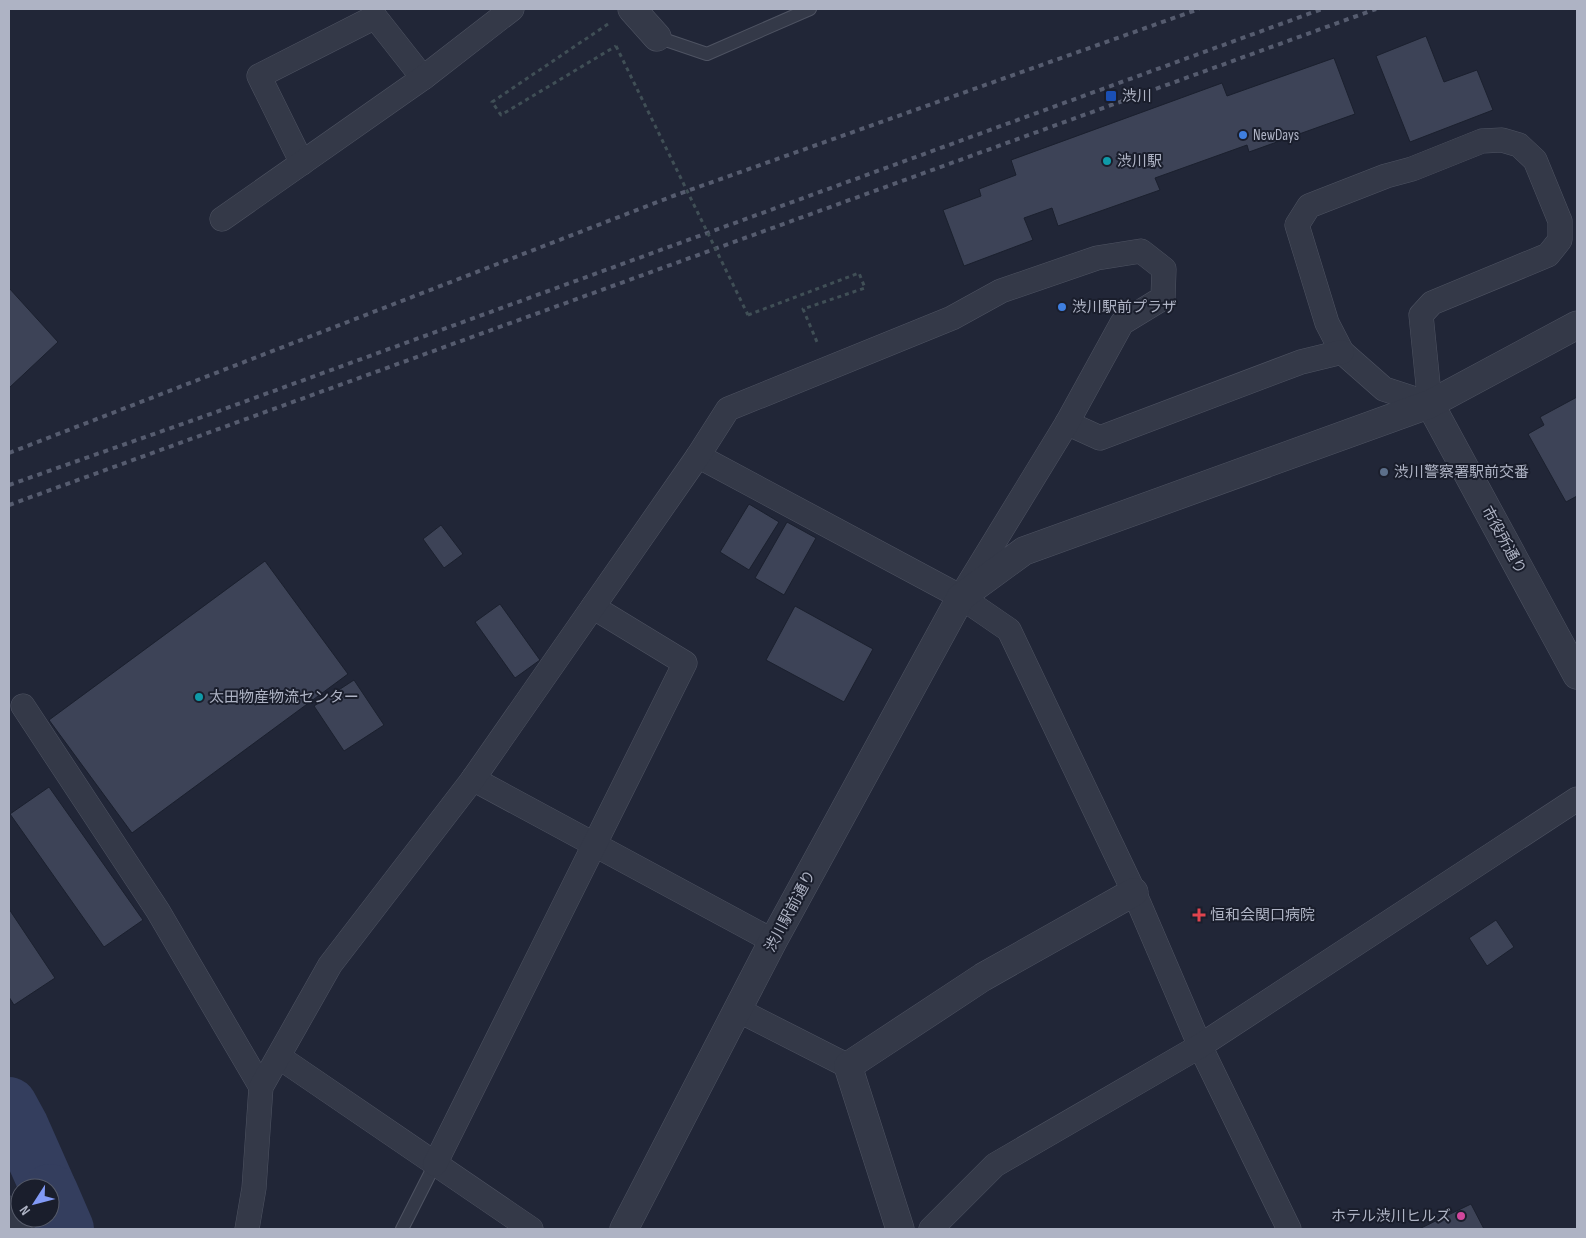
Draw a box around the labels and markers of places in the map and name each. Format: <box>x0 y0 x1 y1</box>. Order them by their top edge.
place label: 渋川 <box>1122 87 1152 106</box>
marker: 渋川 <box>1104 89 1118 103</box>
place label: NewDays <box>1253 126 1299 145</box>
marker: NewDays <box>1237 129 1249 141</box>
place label: 渋川駅 <box>1117 152 1162 171</box>
marker: 渋川駅 <box>1101 155 1113 167</box>
place label: 渋川駅前プラザ <box>1072 298 1177 317</box>
marker: 渋川駅前プラザ <box>1056 301 1068 313</box>
place label: 渋川警察署駅前交番 <box>1394 463 1529 482</box>
marker: 渋川警察署駅前交番 <box>1378 466 1390 478</box>
place label: 太田物産物流センター <box>209 688 359 707</box>
marker: 太田物産物流センター <box>193 691 205 703</box>
place label: 恒和会関口病院 <box>1210 906 1315 925</box>
marker: 恒和会関口病院 <box>1192 908 1206 922</box>
place label: ホテル渋川ヒルズ <box>1331 1207 1451 1226</box>
marker: ホテル渋川ヒルズ <box>1455 1210 1467 1222</box>

